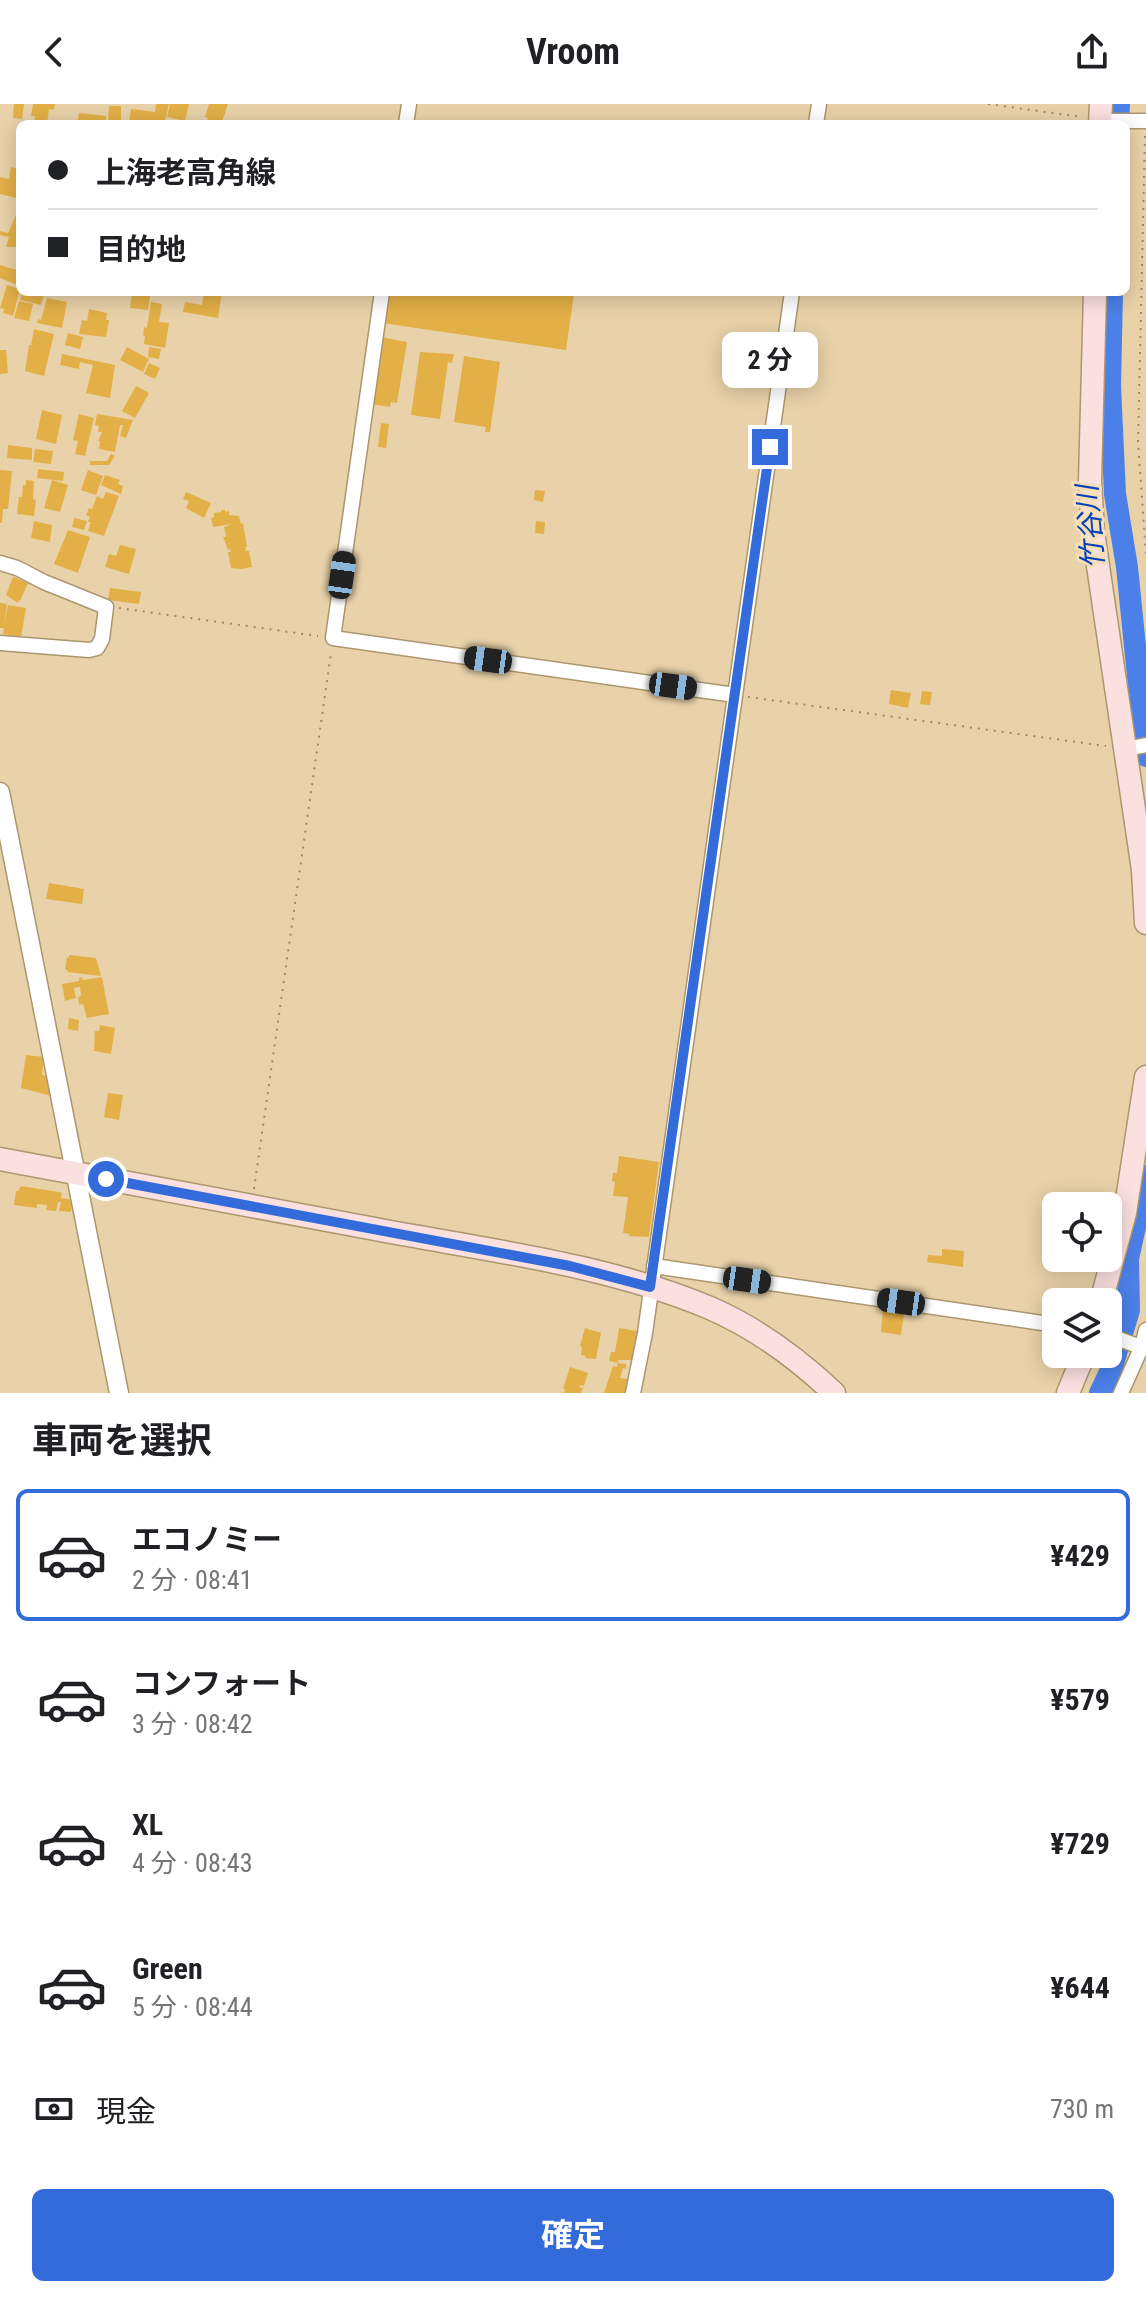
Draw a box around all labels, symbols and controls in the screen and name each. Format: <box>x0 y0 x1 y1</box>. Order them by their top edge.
icon: back <box>32 30 76 74</box>
icon: share <box>1070 30 1114 74</box>
text: Vroom <box>526 31 620 73</box>
text: 上海老高角線 <box>96 155 276 190</box>
text: 目的地 <box>96 232 186 267</box>
callout: 2 分 <box>722 331 818 387</box>
text: 2 分 <box>747 345 793 375</box>
route end <box>752 429 788 465</box>
water label: 竹谷川 <box>1070 481 1111 570</box>
car <box>327 550 357 600</box>
car <box>463 645 513 675</box>
car <box>648 671 698 701</box>
route start <box>88 1161 124 1197</box>
map controls <box>1042 1192 1122 1368</box>
button: locate <box>1042 1192 1122 1272</box>
car <box>722 1265 772 1295</box>
car <box>876 1287 926 1317</box>
button: layers <box>1042 1288 1122 1368</box>
text: 車両を選択 <box>32 1420 212 1462</box>
icon: car <box>36 1519 108 1591</box>
text: エコノミー <box>132 1522 282 1557</box>
text: ¥429 <box>1050 1538 1110 1573</box>
text: 2 分 · 08:41 <box>132 1565 252 1595</box>
icon: car <box>36 1663 108 1735</box>
text: コンフォート <box>132 1666 311 1701</box>
text: ¥579 <box>1050 1682 1110 1717</box>
text: 3 分 · 08:42 <box>132 1709 252 1739</box>
icon: car <box>36 1807 108 1879</box>
text: XL <box>132 1807 163 1842</box>
text: ¥729 <box>1050 1826 1110 1861</box>
text: 4 分 · 08:43 <box>132 1848 252 1878</box>
icon: car <box>36 1951 108 2023</box>
text: Green <box>132 1951 203 1986</box>
text: ¥644 <box>1050 1970 1110 2005</box>
text: 5 分 · 08:44 <box>132 1992 252 2022</box>
icon: cash <box>32 2087 76 2131</box>
text: 現金 <box>96 2094 156 2129</box>
text: 730 m <box>1050 2094 1114 2124</box>
button: 確定 <box>32 2189 1114 2281</box>

